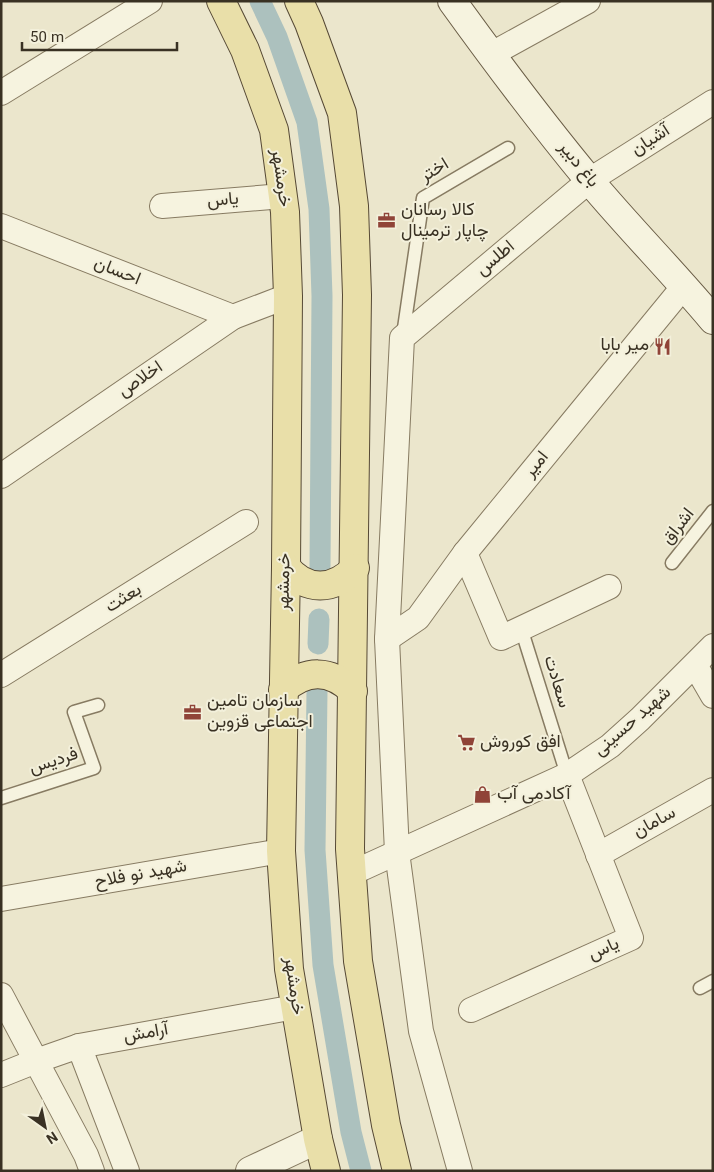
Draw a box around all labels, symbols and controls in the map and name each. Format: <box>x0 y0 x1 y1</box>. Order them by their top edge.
scale bar <box>22 20 178 52</box>
text: 50 m <box>30 27 64 50</box>
street label: آشیان <box>626 117 678 164</box>
street label: باغ دبیر <box>550 135 606 194</box>
street label: خرمشهر <box>262 146 298 209</box>
street label: اختر <box>414 151 455 191</box>
street label: یاس <box>206 186 240 216</box>
place label: کالا رسانان چاپار ترمینال <box>401 197 489 246</box>
office icon: کالا رسانان چاپار ترمینال <box>377 211 397 231</box>
street label: اطلس <box>470 234 522 284</box>
street label: احسان <box>89 250 145 294</box>
place label: میر بابا <box>600 332 649 360</box>
restaurant icon: میر بابا <box>653 336 673 356</box>
street label: اخلاص <box>113 355 169 405</box>
street label: امیر <box>517 445 557 485</box>
street label: اشراق <box>655 502 703 552</box>
street label: خرمشهر <box>270 553 300 612</box>
street label: بعثت <box>100 577 148 621</box>
street label: سعادت <box>535 652 577 712</box>
street label: شهید حسینی <box>588 680 678 764</box>
place label: سازمان تامین اجتماعی قزوین <box>207 688 313 737</box>
office icon: سازمان تامین اجتماعی قزوین <box>183 702 203 722</box>
place label: افق کوروش <box>480 729 561 757</box>
supermarket icon: افق کوروش <box>456 733 476 753</box>
street label: فردیس <box>26 741 82 783</box>
place label: آکادمی آب <box>497 781 572 809</box>
shop icon: آکادمی آب <box>473 785 493 805</box>
street label: سامان <box>628 800 682 846</box>
street label: شهید نو فلاح <box>93 853 189 897</box>
street label: یاس <box>584 931 624 969</box>
street label: خرمشهر <box>275 954 311 1017</box>
street label: آرامش <box>121 1016 172 1052</box>
north arrow <box>20 1102 70 1152</box>
text: N <box>41 1124 61 1148</box>

